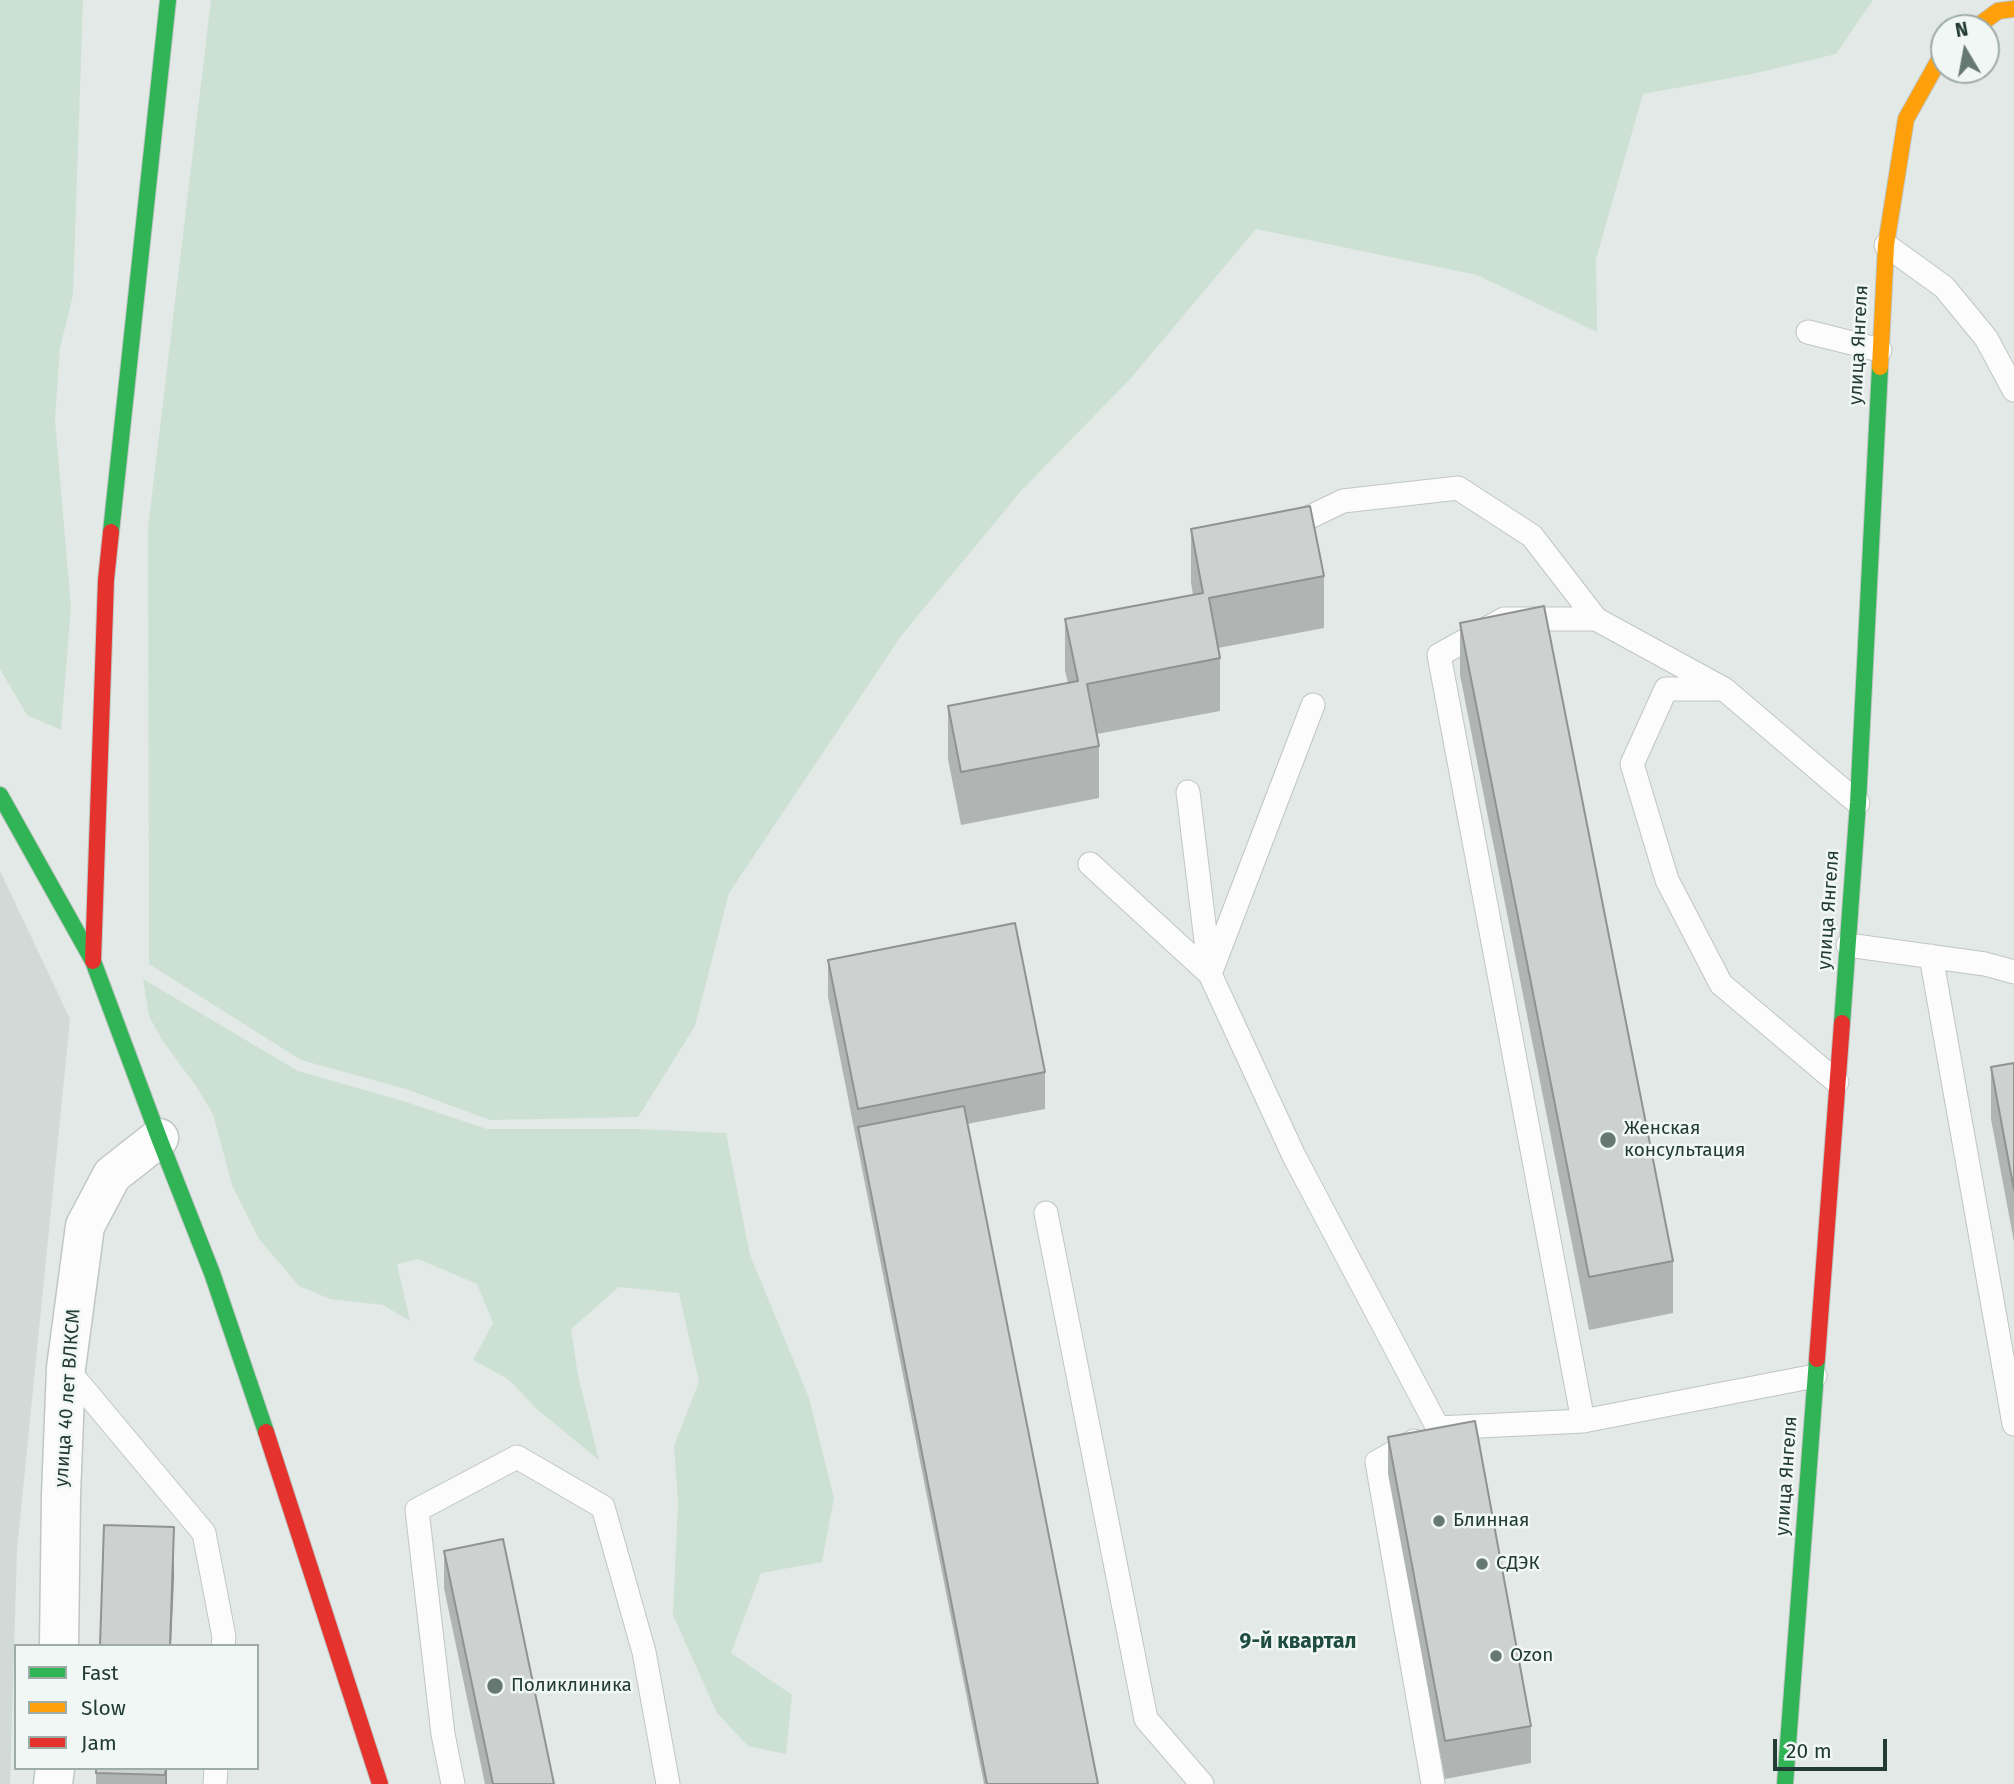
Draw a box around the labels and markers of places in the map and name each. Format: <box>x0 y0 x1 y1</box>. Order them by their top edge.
place label: Женская консультация <box>1624 1118 1746 1162</box>
marker: Женская консультация <box>1598 1130 1618 1150</box>
place label: Блинная <box>1453 1510 1530 1532</box>
marker: Блинная <box>1431 1513 1447 1529</box>
place label: СДЭК <box>1496 1553 1540 1575</box>
marker: СДЭК <box>1474 1556 1490 1572</box>
place label: Ozon <box>1510 1645 1553 1667</box>
marker: Ozon <box>1488 1648 1504 1664</box>
place label: Поликлиника <box>511 1675 632 1697</box>
marker: Поликлиника <box>485 1676 505 1696</box>

